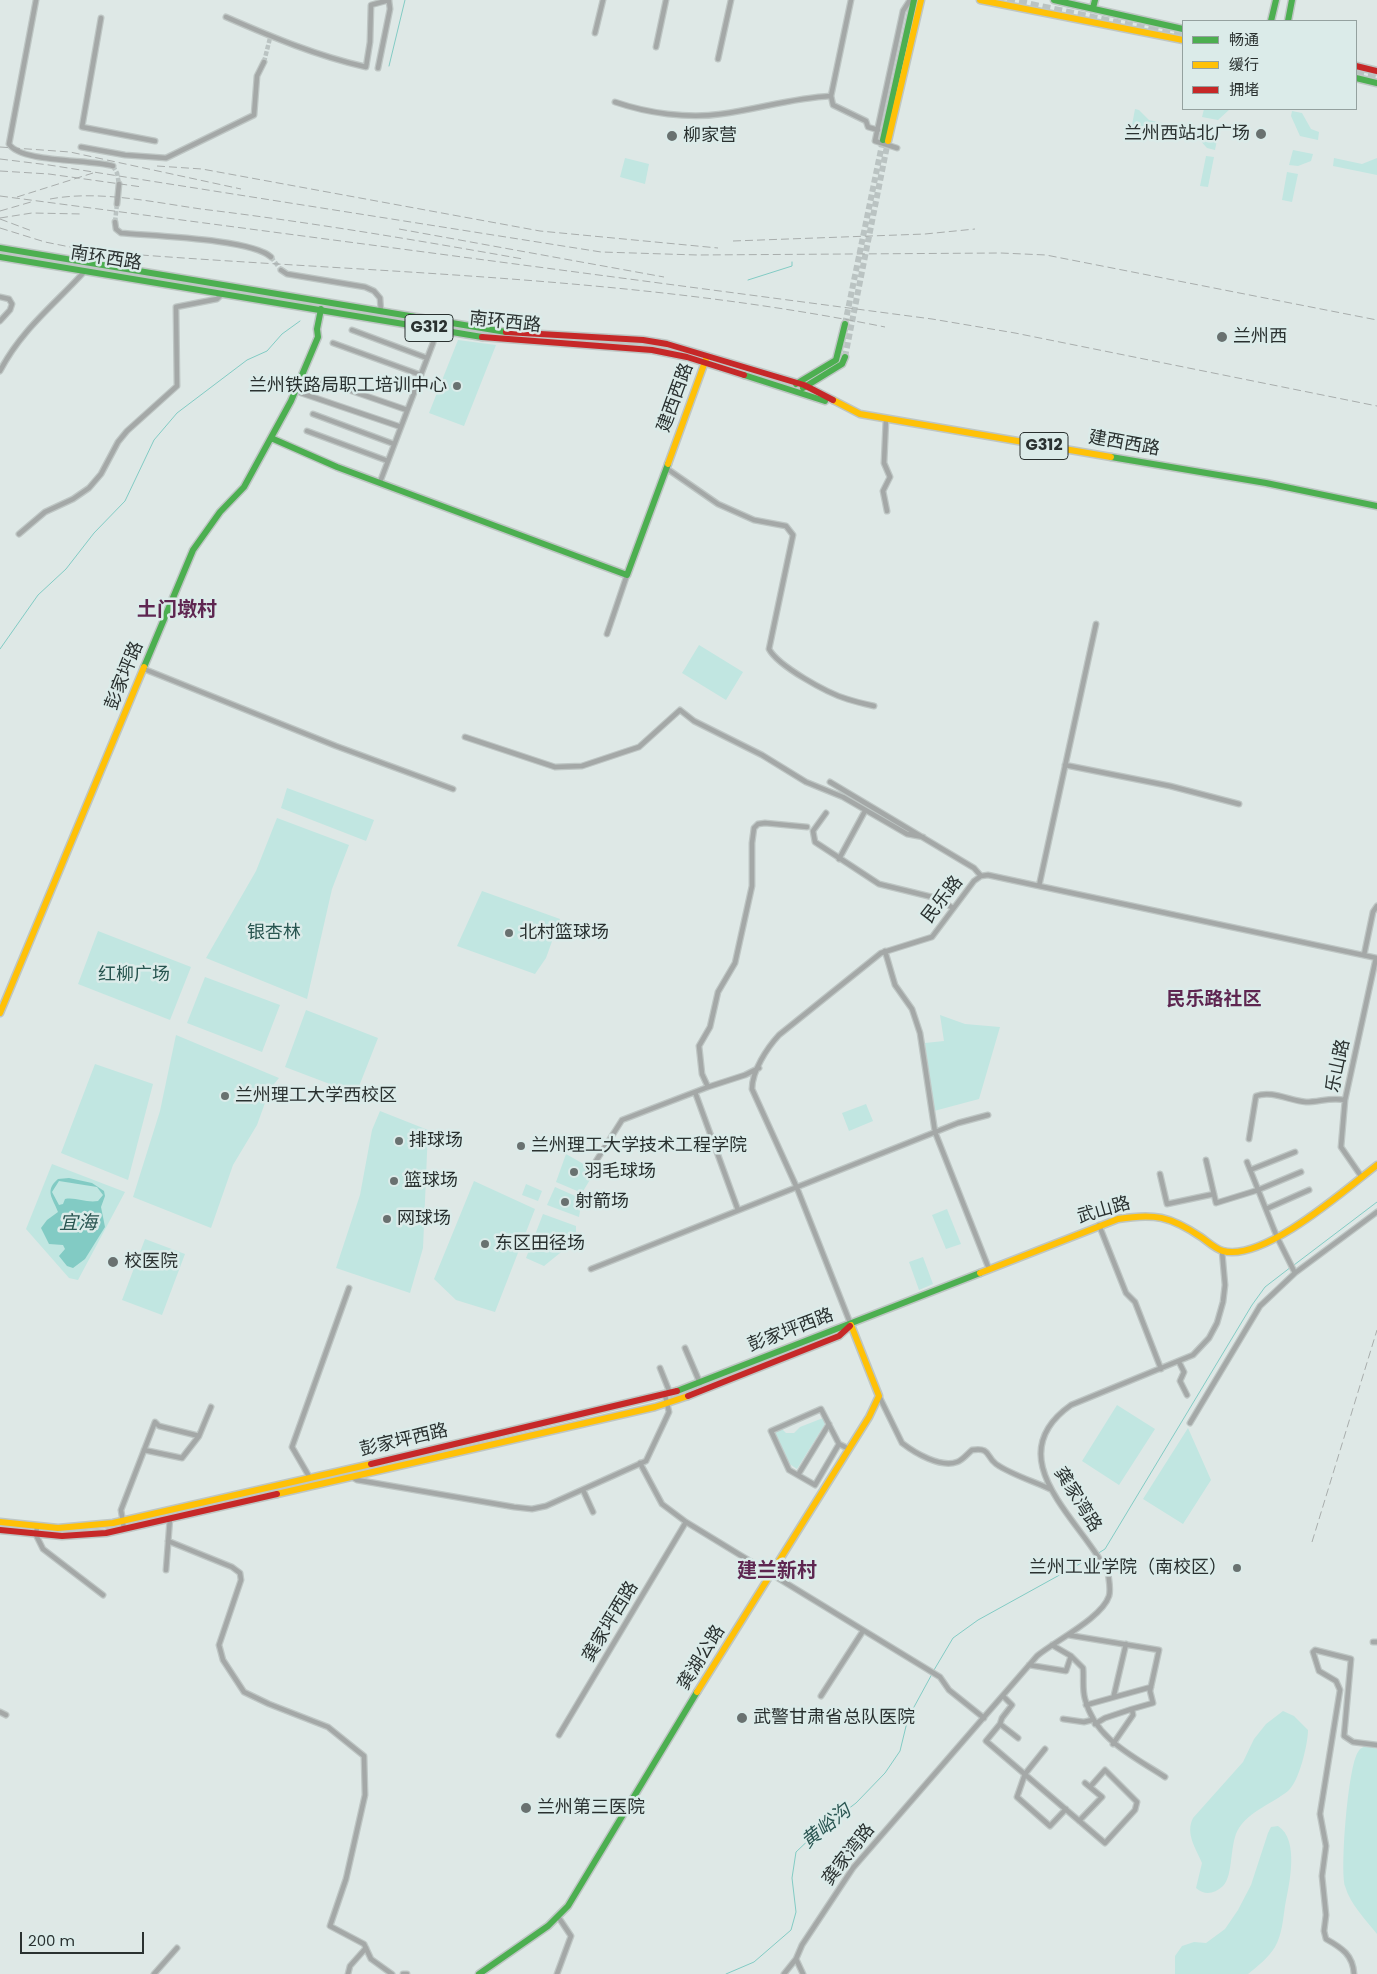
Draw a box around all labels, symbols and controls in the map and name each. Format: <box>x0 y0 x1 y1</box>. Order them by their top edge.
legend <box>1182 20 1357 110</box>
text: 畅通 <box>1229 29 1259 50</box>
text: 缓行 <box>1229 54 1259 75</box>
text: 拥堵 <box>1229 79 1259 100</box>
place label: 兰州西站北广场 <box>1124 123 1250 145</box>
place label: 柳家营 <box>683 125 737 147</box>
marker: 兰州西站北广场 <box>1254 127 1268 141</box>
marker: 柳家营 <box>665 129 679 143</box>
street label: 南环西路 <box>69 243 143 275</box>
street label: 南环西路 <box>468 308 542 338</box>
road number: G312 <box>405 314 453 342</box>
place label: 兰州西 <box>1233 326 1287 348</box>
marker: 兰州西 <box>1215 330 1229 344</box>
street label: 建西西路 <box>654 360 698 436</box>
place label: 兰州铁路局职工培训中心 <box>249 375 447 397</box>
marker: 兰州铁路局职工培训中心 <box>451 380 463 392</box>
street label: 建西西路 <box>1087 427 1161 461</box>
road number: G312 <box>1020 432 1068 460</box>
district label: 土门墩村 <box>137 599 217 623</box>
street label: 彭家坪路 <box>102 639 148 713</box>
street label: 民乐路 <box>918 872 968 928</box>
park label: 银杏林 <box>247 922 301 944</box>
place label: 北村篮球场 <box>519 922 609 944</box>
marker: 北村篮球场 <box>503 927 515 939</box>
park label: 红柳广场 <box>98 964 170 986</box>
district label: 民乐路社区 <box>1167 989 1261 1011</box>
street label: 乐山路 <box>1323 1037 1355 1095</box>
place label: 兰州理工大学西校区 <box>235 1085 397 1107</box>
marker: 兰州理工大学西校区 <box>219 1090 231 1102</box>
place label: 排球场 <box>409 1130 463 1152</box>
marker: 排球场 <box>393 1135 405 1147</box>
place label: 兰州理工大学技术工程学院 <box>531 1135 747 1157</box>
marker: 兰州理工大学技术工程学院 <box>515 1140 527 1152</box>
place label: 羽毛球场 <box>584 1161 656 1183</box>
marker: 羽毛球场 <box>568 1166 580 1178</box>
place label: 篮球场 <box>404 1170 458 1192</box>
marker: 篮球场 <box>388 1175 400 1187</box>
place label: 射箭场 <box>575 1191 629 1213</box>
street label: 武山路 <box>1075 1193 1133 1229</box>
marker: 射箭场 <box>559 1196 571 1208</box>
place label: 网球场 <box>397 1208 451 1230</box>
water label: 宜海 <box>59 1213 97 1235</box>
marker: 网球场 <box>381 1213 393 1225</box>
place label: 东区田径场 <box>495 1233 585 1255</box>
marker: 东区田径场 <box>479 1238 491 1250</box>
place label: 校医院 <box>124 1251 178 1273</box>
marker: 校医院 <box>106 1255 120 1269</box>
street label: 彭家坪西路 <box>745 1305 837 1357</box>
street label: 彭家坪西路 <box>358 1420 450 1462</box>
street label: 龚家湾路 <box>1049 1464 1105 1536</box>
place label: 兰州工业学院（南校区） <box>1029 1557 1227 1579</box>
district label: 建兰新村 <box>737 1560 817 1584</box>
marker: 兰州工业学院（南校区） <box>1231 1562 1243 1574</box>
street label: 龚家坪西路 <box>579 1578 643 1666</box>
street label: 龚湖公路 <box>674 1622 730 1694</box>
place label: 武警甘肃省总队医院 <box>753 1707 915 1729</box>
marker: 武警甘肃省总队医院 <box>735 1711 749 1725</box>
place label: 兰州第三医院 <box>537 1797 645 1819</box>
water label: 黄峪沟 <box>798 1800 856 1854</box>
marker: 兰州第三医院 <box>519 1801 533 1815</box>
street label: 龚家湾路 <box>818 1820 880 1890</box>
scale bar <box>22 1922 146 1954</box>
text: 200 m <box>28 1930 75 1951</box>

